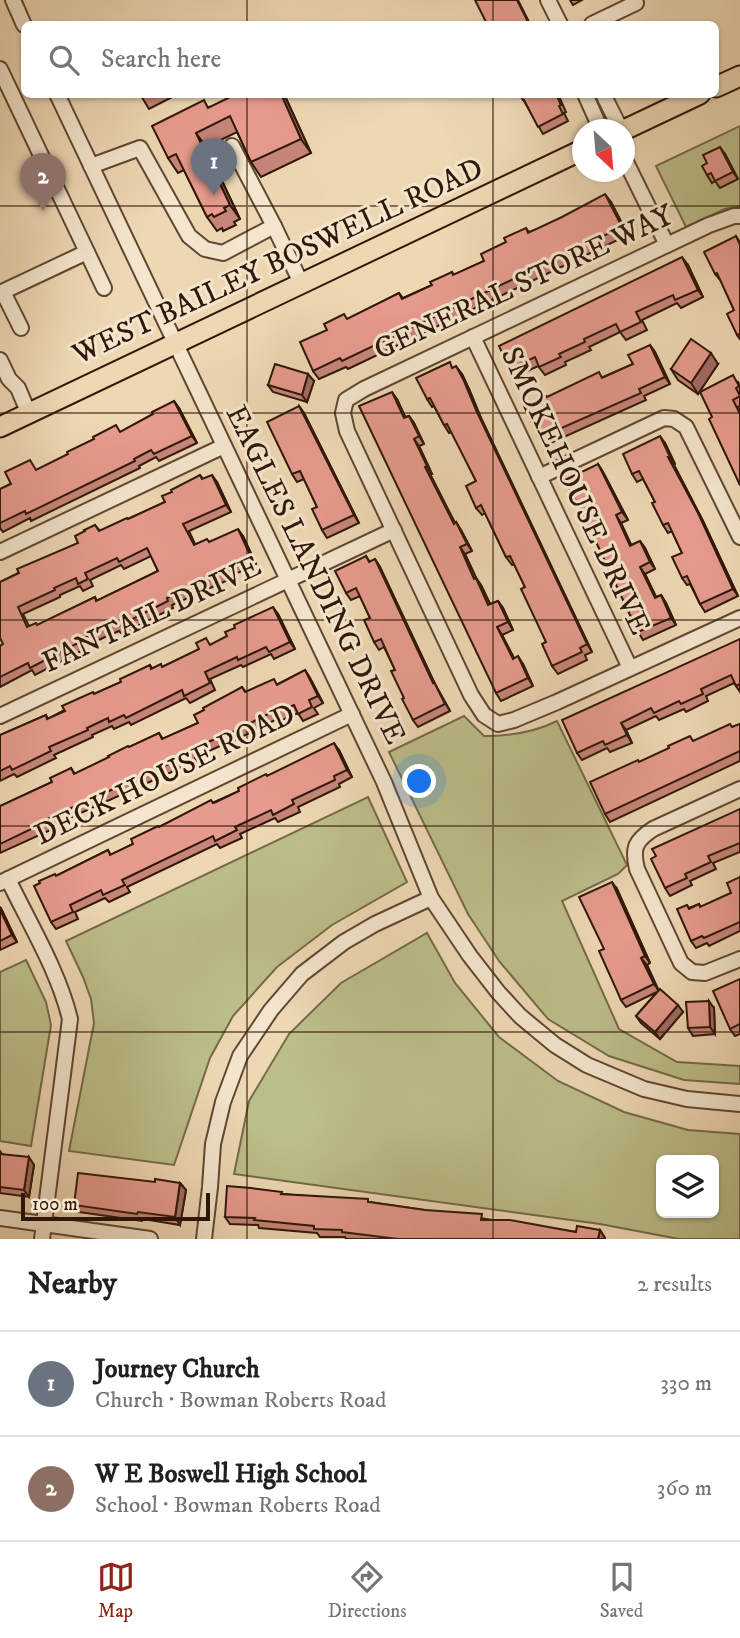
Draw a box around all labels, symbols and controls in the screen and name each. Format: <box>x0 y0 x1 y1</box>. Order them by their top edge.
search box <box>21 21 719 98</box>
icon: search <box>45 41 83 79</box>
text: Search here <box>101 43 221 76</box>
north arrow <box>572 119 635 182</box>
pin: 1 <box>191 138 237 196</box>
street label: WEST BAILEY BOSWELL ROAD <box>66 150 489 374</box>
pin: 2 <box>20 153 66 211</box>
street label: GENERAL STORE WAY <box>368 197 681 369</box>
street label: SMOKEHOUSE DRIVE <box>492 341 658 641</box>
street label: EAGLES LANDING DRIVE <box>217 399 413 751</box>
street label: FANTAIL DRIVE <box>37 548 267 682</box>
street label: DECK HOUSE ROAD <box>29 696 301 854</box>
your location <box>402 764 436 798</box>
map controls <box>656 1155 719 1218</box>
button: layers <box>656 1155 719 1218</box>
scale bar <box>21 1190 210 1222</box>
text: 100 m <box>32 1193 78 1216</box>
text: Nearby <box>28 1266 117 1303</box>
text: 2 results <box>637 1270 712 1299</box>
text: Journey Church <box>95 1353 260 1386</box>
text: 1 <box>47 1369 55 1398</box>
text: 330 m <box>660 1369 712 1398</box>
text: Church · Bowman Roberts Road <box>95 1386 386 1415</box>
text: W E Boswell High School <box>95 1458 366 1491</box>
text: 2 <box>45 1474 57 1503</box>
text: 360 m <box>657 1474 712 1503</box>
text: School · Bowman Roberts Road <box>95 1491 381 1520</box>
tab: Map <box>97 1558 135 1623</box>
tab: Directions <box>328 1558 407 1623</box>
tab: Saved <box>600 1558 643 1623</box>

